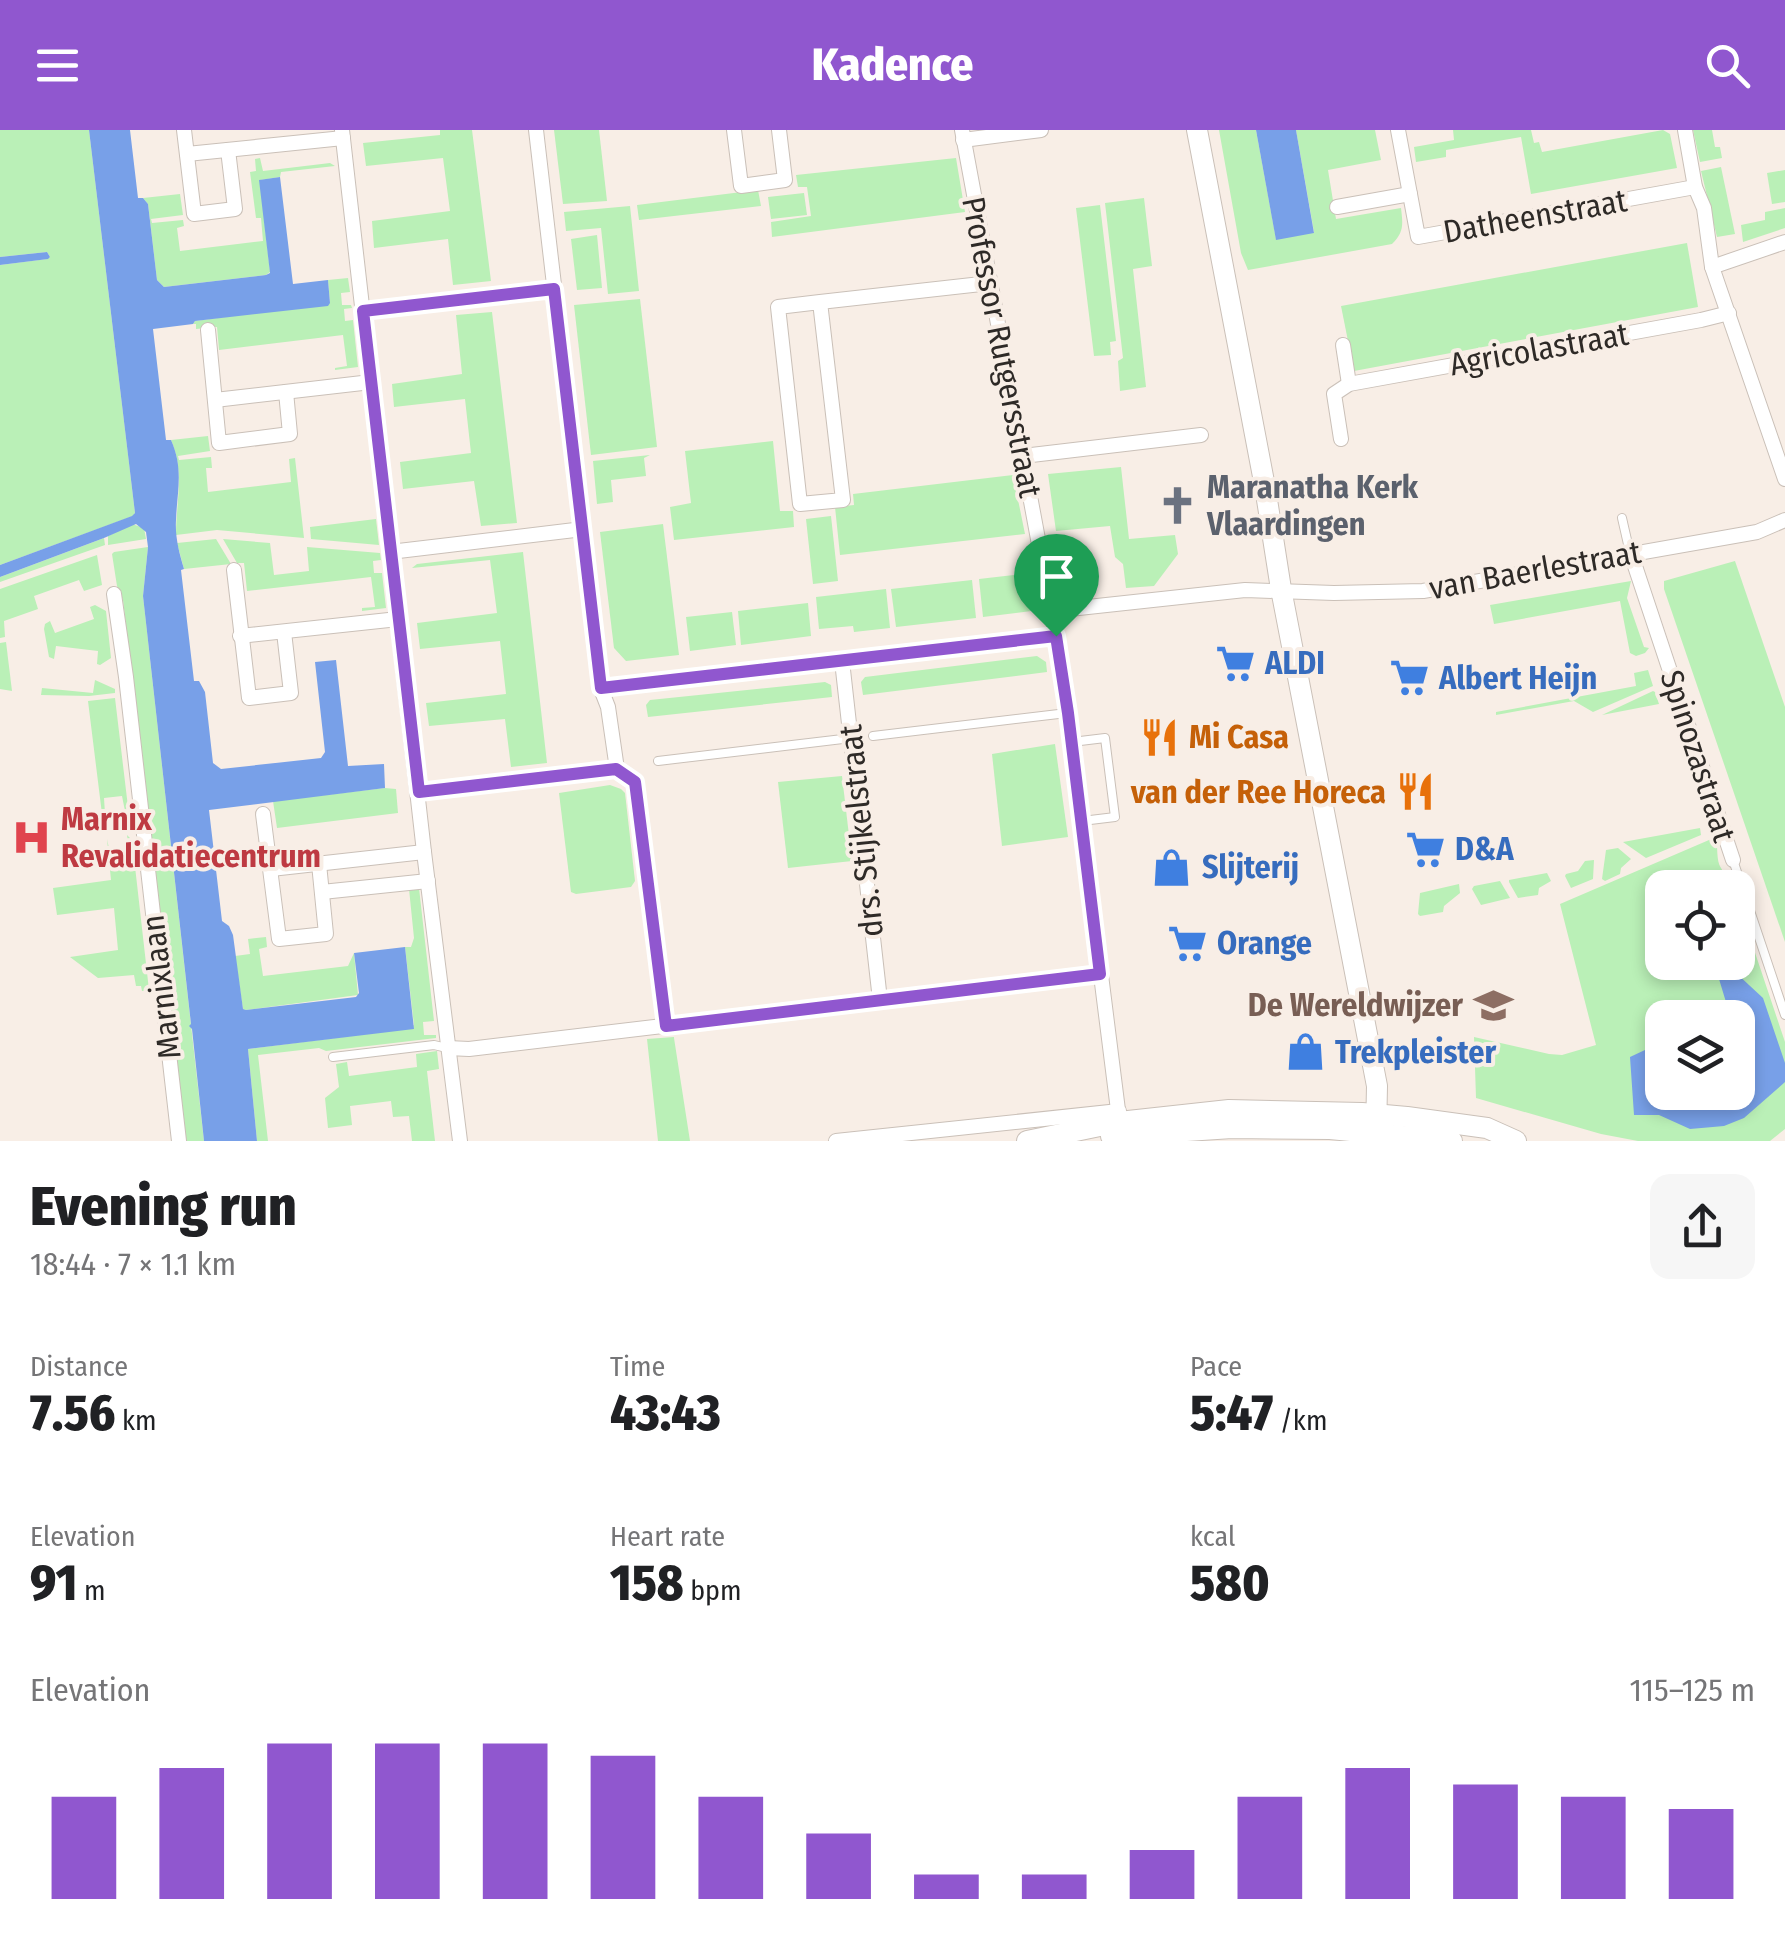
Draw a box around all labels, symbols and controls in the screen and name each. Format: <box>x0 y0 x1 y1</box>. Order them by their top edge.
icon: menu <box>30 38 85 93</box>
text: Kadence <box>812 38 973 92</box>
icon: search <box>1700 38 1755 93</box>
street label: Datheenstraat <box>1440 181 1630 251</box>
street label: Professor Rutgersstraat <box>954 193 1050 501</box>
street label: Agricolastraat <box>1447 315 1632 383</box>
place label: Maranatha Kerk Vlaardingen <box>1206 468 1419 543</box>
church icon: Maranatha Kerk Vlaardingen <box>1156 484 1198 526</box>
street label: van Baerlestraat <box>1426 533 1644 607</box>
pin <box>1014 534 1099 637</box>
icon: arrive <box>1029 549 1084 604</box>
supermarket icon: ALDI <box>1214 642 1256 684</box>
place label: ALDI <box>1264 644 1325 682</box>
supermarket icon: Albert Heijn <box>1388 657 1430 699</box>
place label: Albert Heijn <box>1438 659 1597 697</box>
street label: Spinozastraat <box>1652 665 1744 847</box>
restaurant icon: Mi Casa <box>1138 716 1180 758</box>
place label: Mi Casa <box>1189 718 1289 756</box>
street label: drs. Stijkelstraat <box>831 722 891 939</box>
restaurant icon: van der Ree Horeca <box>1395 771 1437 813</box>
place label: van der Ree Horeca <box>1130 773 1386 811</box>
place label: Marnix Revalidatiecentrum <box>61 800 321 875</box>
hospital icon: Marnix Revalidatiecentrum <box>10 816 52 858</box>
supermarket icon: D&A <box>1404 828 1446 870</box>
place label: D&A <box>1455 830 1514 868</box>
shop icon: Slijterij <box>1151 846 1193 888</box>
place label: Slijterij <box>1202 848 1299 886</box>
map controls <box>1645 870 1755 1110</box>
button: locate <box>1645 870 1755 980</box>
street label: Marnixlaan <box>133 913 189 1061</box>
supermarket icon: Orange <box>1166 922 1208 964</box>
place label: Orange <box>1217 924 1312 962</box>
school or university icon: De Wereldwijzer <box>1472 984 1514 1026</box>
place label: De Wereldwijzer <box>1248 986 1463 1024</box>
button: layers <box>1645 1000 1755 1110</box>
shop icon: Trekpleister <box>1284 1031 1326 1073</box>
place label: Trekpleister <box>1335 1033 1496 1071</box>
text: Evening run <box>30 1174 297 1240</box>
button: share <box>1650 1174 1755 1279</box>
text: 18:44 · 7 × 1.1 km <box>30 1245 236 1283</box>
text: Distance <box>30 1350 128 1383</box>
text: Time <box>610 1350 665 1383</box>
text: Pace <box>1190 1350 1242 1383</box>
text: 7.56 <box>30 1383 115 1443</box>
text: 43:43 <box>610 1383 721 1443</box>
text: 5:47 <box>1190 1383 1273 1443</box>
text: km <box>115 1404 157 1437</box>
text: /km <box>1273 1404 1327 1437</box>
text: Elevation <box>30 1520 135 1553</box>
text: Heart rate <box>610 1520 725 1553</box>
text: kcal <box>1190 1520 1235 1553</box>
text: 91 <box>30 1553 77 1613</box>
text: 158 <box>610 1553 684 1613</box>
text: 580 <box>1190 1553 1270 1613</box>
text: m <box>77 1574 105 1607</box>
text: bpm <box>684 1574 741 1607</box>
text: Elevation <box>30 1671 150 1709</box>
text: 115–125 m <box>1629 1671 1755 1709</box>

